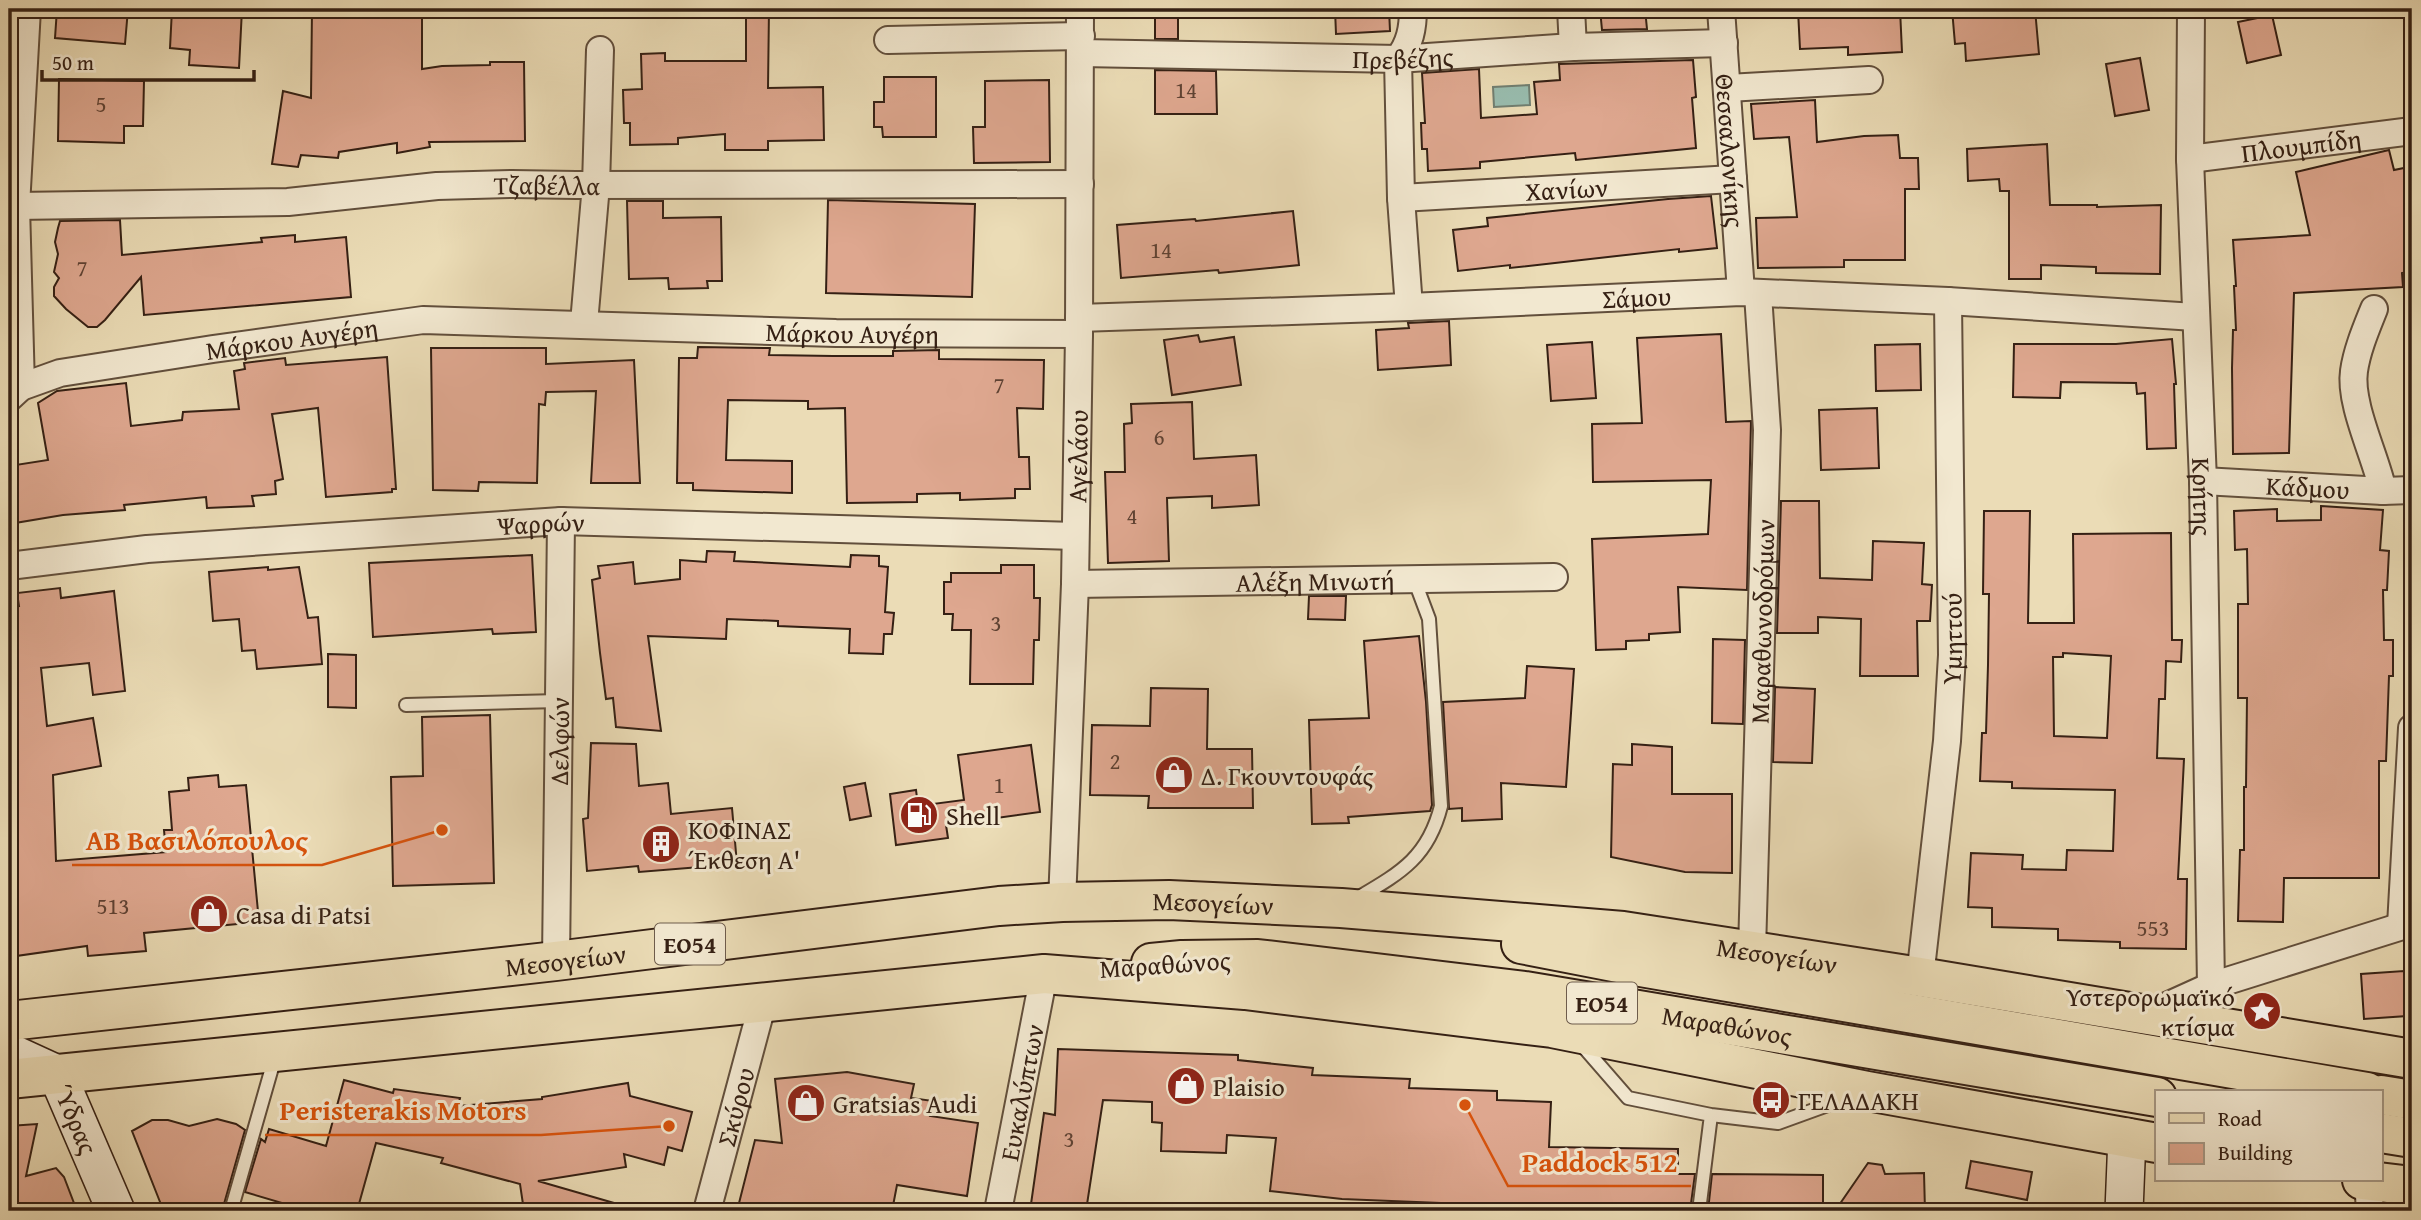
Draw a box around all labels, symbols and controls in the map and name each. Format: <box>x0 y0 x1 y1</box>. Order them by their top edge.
street label: Πρεβέζης <box>1352 36 1455 79</box>
scale bar <box>42 38 254 82</box>
text: 50 m <box>52 47 94 78</box>
street label: Θεσσαλονίκης <box>1706 72 1756 229</box>
house number: 14 <box>1175 73 1197 106</box>
house number: 5 <box>95 87 107 120</box>
street label: Πλουμπίδη <box>2239 118 2364 172</box>
street label: Τζαβέλλα <box>493 164 600 205</box>
street label: Χανίων <box>1524 167 1609 210</box>
house number: 14 <box>1150 233 1172 266</box>
house number: 7 <box>76 251 88 284</box>
street label: Σάμου <box>1601 276 1672 318</box>
street label: Μάρκου Αυγέρη <box>203 307 380 369</box>
street label: Μάρκου Αυγέρη <box>765 311 939 353</box>
house number: 7 <box>993 368 1005 401</box>
street label: Αγελάου <box>1057 409 1097 503</box>
house number: 6 <box>1153 420 1165 453</box>
street label: Κρήτης <box>2183 457 2223 536</box>
street label: Κάδμου <box>2265 465 2351 509</box>
house number: 4 <box>1126 499 1138 532</box>
street label: Ψαρρών <box>495 501 585 545</box>
street label: Μαραθωνοδρόμων <box>1739 518 1784 724</box>
street label: Αλέξη Μινωτή <box>1235 560 1395 601</box>
street label: Υμηττού <box>1931 593 1972 687</box>
house number: 3 <box>990 606 1002 639</box>
street label: Δελφών <box>538 696 579 786</box>
house number: 2 <box>1109 744 1121 777</box>
shop icon: Δ. Γκουντουφάς <box>1153 754 1195 796</box>
place label: Δ. Γκουντουφάς <box>1201 756 1374 795</box>
house number: 1 <box>993 768 1005 801</box>
fuel station icon: Shell <box>898 794 940 836</box>
place label: Shell <box>946 796 1000 835</box>
place label: ΚΟΦΙΝΑΣ Έκθεση Α' <box>688 810 800 879</box>
callout: ΑΒ Βασιλόπουλος <box>72 816 322 865</box>
text: ΑΒ Βασιλόπουλος <box>86 819 308 860</box>
building icon: ΚΟΦΙΝΑΣ Έκθεση Α' <box>640 823 682 865</box>
street label: Μεσογείων <box>1152 880 1275 924</box>
house number: 513 <box>96 889 130 922</box>
shop icon: Casa di Patsi <box>188 893 230 935</box>
place label: Casa di Patsi <box>236 895 371 934</box>
house number: 553 <box>2136 911 2170 944</box>
road number: ΕΟ54 <box>655 924 725 964</box>
street label: Μεσογείων <box>1714 926 1840 983</box>
street label: Μεσογείων <box>503 933 628 986</box>
street label: Μαραθώνος <box>1098 940 1232 988</box>
place label: Υστερορωμαϊκό κτίσμα <box>2065 977 2235 1046</box>
road number: ΕΟ54 <box>1567 982 1637 1023</box>
place icon: Υστερορωμαϊκό κτίσμα <box>2241 990 2283 1032</box>
street label: Μαραθώνος <box>1659 995 1795 1055</box>
street label: Ευκαλύπτων <box>989 1020 1053 1164</box>
street label: Σκύρου <box>706 1063 764 1151</box>
shop icon: Plaisio <box>1165 1065 1207 1107</box>
place label: Plaisio <box>1213 1067 1285 1106</box>
street label: Ύδρας <box>44 1078 109 1160</box>
bus stop icon: ΓΕΛΑΔΑΚΗ <box>1750 1079 1792 1121</box>
place label: ΓΕΛΑΔΑΚΗ <box>1798 1081 1919 1120</box>
shop icon: Gratsias Audi <box>785 1082 827 1124</box>
place label: Gratsias Audi <box>833 1084 977 1123</box>
callout: Peristerakis Motors <box>265 1086 541 1135</box>
text: Peristerakis Motors <box>279 1089 527 1130</box>
legend <box>2155 1090 2382 1182</box>
text: Road <box>2218 1103 2263 1134</box>
house number: 3 <box>1063 1122 1075 1155</box>
callout: Paddock 512 <box>1508 1137 1691 1186</box>
text: Building <box>2218 1137 2293 1168</box>
text: Paddock 512 <box>1522 1141 1678 1182</box>

